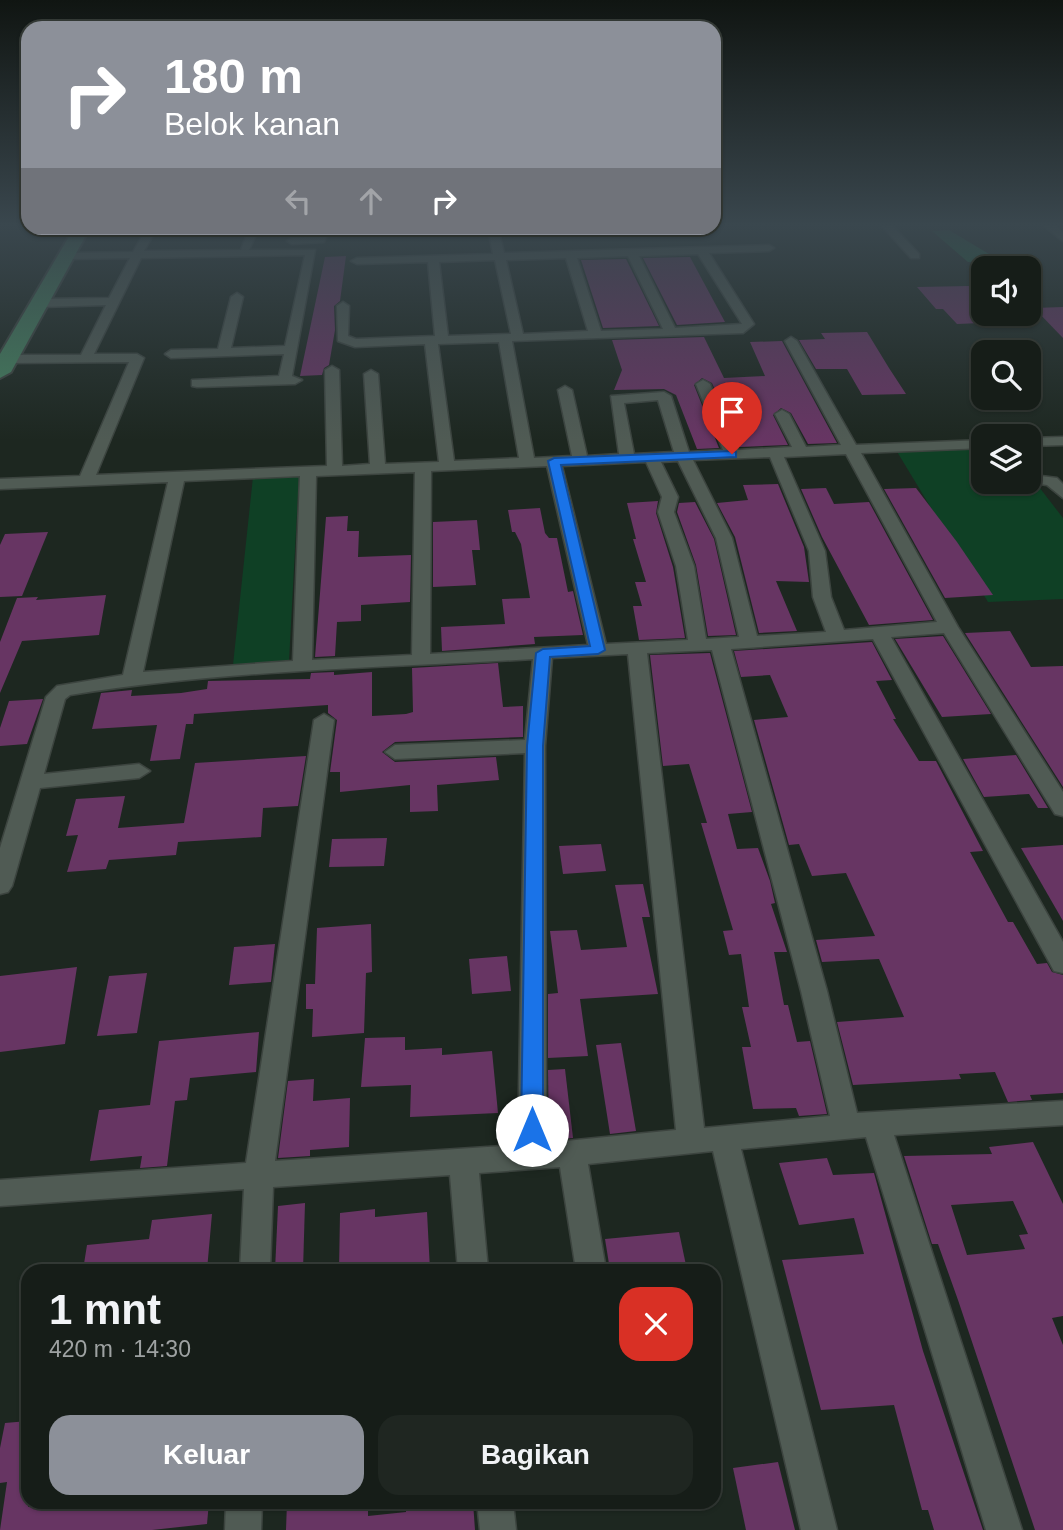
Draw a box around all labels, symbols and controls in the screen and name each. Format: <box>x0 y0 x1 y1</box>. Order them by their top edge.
icon: right <box>49 49 140 140</box>
text: 180 m <box>164 49 303 103</box>
text: Belok kanan <box>164 106 340 142</box>
icon: left <box>279 182 317 220</box>
icon: ahead <box>352 182 390 220</box>
icon: right <box>425 182 463 220</box>
map controls <box>971 256 1041 494</box>
button: sound <box>971 256 1041 326</box>
button: search <box>971 340 1041 410</box>
pin <box>702 382 762 454</box>
icon: arrive <box>713 393 751 431</box>
button: layers <box>971 424 1041 494</box>
position arrow <box>495 1093 569 1167</box>
text: 1 mnt <box>49 1286 161 1333</box>
button: close <box>619 1287 693 1361</box>
text: 420 m · 14:30 <box>49 1336 191 1362</box>
button: Keluar <box>49 1415 364 1495</box>
button: Bagikan <box>378 1415 693 1495</box>

